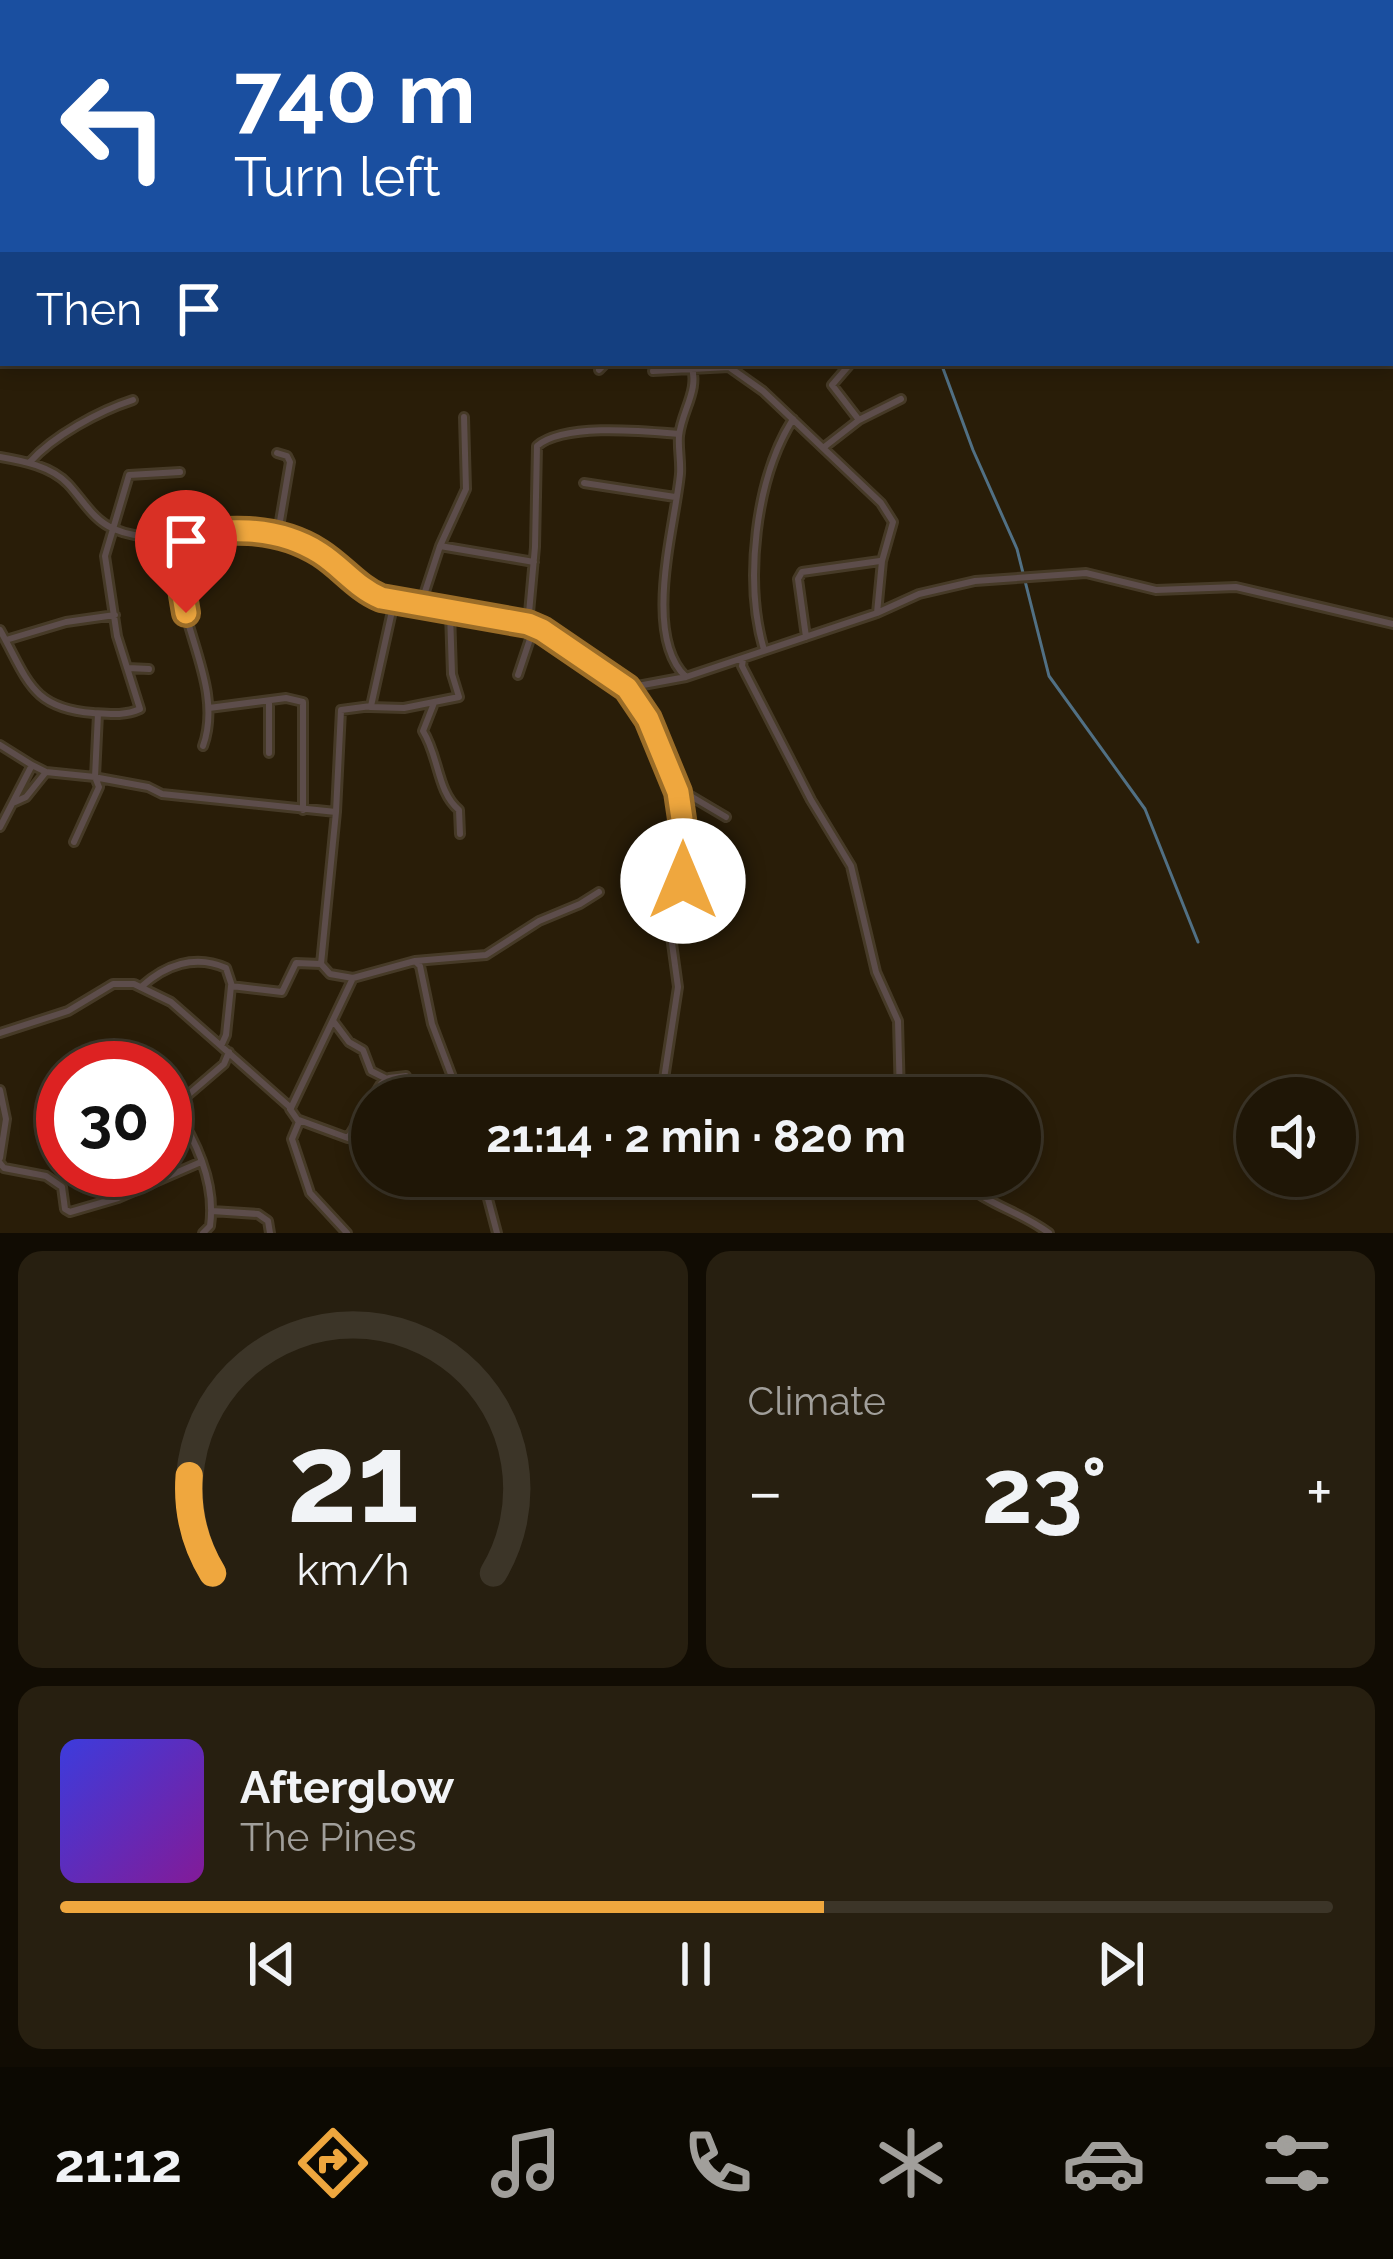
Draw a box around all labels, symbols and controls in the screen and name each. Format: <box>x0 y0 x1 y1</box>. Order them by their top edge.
text: 740 m <box>234 44 476 143</box>
icon: left <box>36 48 192 204</box>
text: Turn left <box>234 145 441 209</box>
icon: arrive <box>166 276 232 342</box>
text: Then <box>36 283 142 336</box>
pin <box>135 490 237 613</box>
icon: arrive <box>153 508 219 574</box>
position arrow <box>620 818 746 944</box>
speed limit sign: 30 <box>36 1041 192 1197</box>
map controls <box>1236 1077 1356 1197</box>
button: sound <box>1236 1077 1356 1197</box>
text: 21:14 · 2 min · 820 m <box>486 1110 906 1163</box>
text: Climate <box>748 1378 886 1424</box>
text: 21 <box>287 1405 419 1551</box>
text: 23° <box>982 1438 1107 1544</box>
text: − <box>748 1453 783 1530</box>
text: + <box>1306 1453 1333 1530</box>
text: km/h <box>296 1544 409 1594</box>
text: Afterglow <box>240 1761 454 1814</box>
text: The Pines <box>240 1814 417 1860</box>
icon: previous <box>239 1931 305 1997</box>
icon: pause <box>663 1931 729 1997</box>
icon: next <box>1088 1931 1154 1997</box>
icon: directions <box>291 2121 375 2205</box>
icon: music <box>484 2121 568 2205</box>
icon: phone <box>676 2121 760 2205</box>
icon: climate <box>869 2121 953 2205</box>
icon: car <box>1062 2121 1146 2205</box>
icon: filters <box>1255 2121 1339 2205</box>
text: 21:12 <box>54 2131 182 2195</box>

